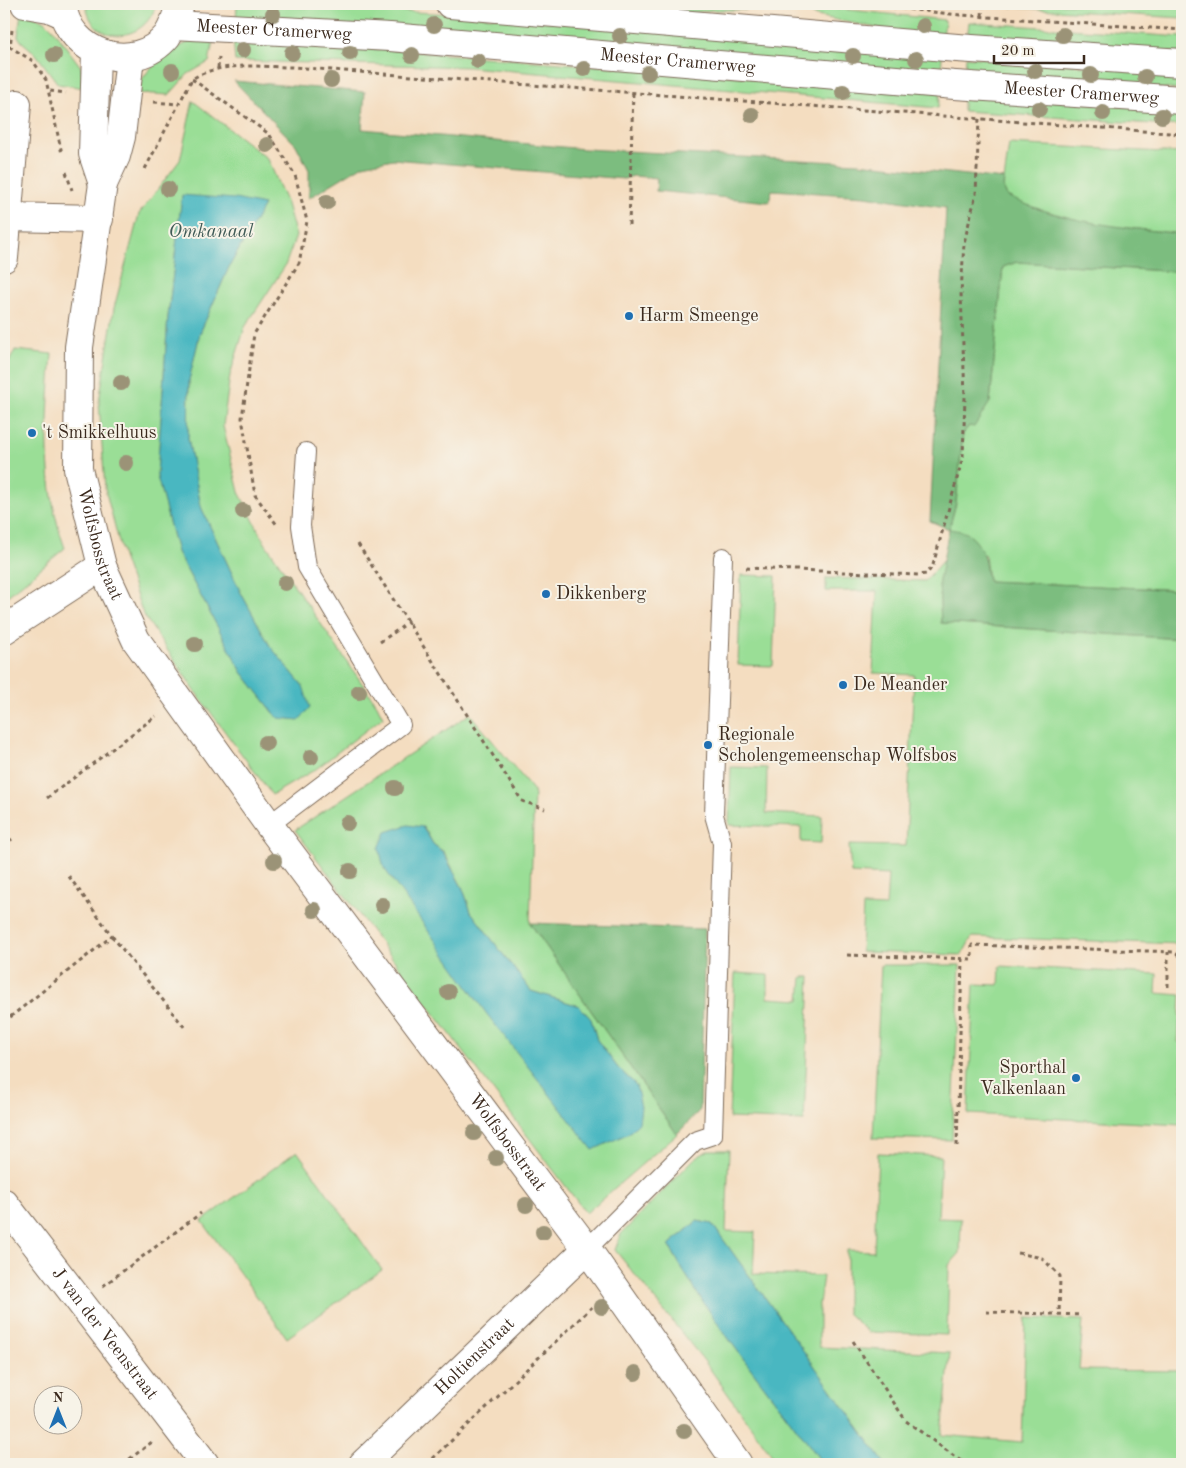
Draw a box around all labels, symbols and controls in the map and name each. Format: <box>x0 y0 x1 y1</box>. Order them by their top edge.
street label: Meester Cramerweg <box>195 17 352 44</box>
scale bar <box>994 32 1084 64</box>
text: 20 m <box>1001 44 1035 59</box>
street label: Meester Cramerweg <box>599 46 756 77</box>
street label: Meester Cramerweg <box>1003 79 1160 107</box>
water label: Omkanaal <box>168 223 254 242</box>
place label: Harm Smeenge <box>639 307 759 325</box>
marker: Harm Smeenge <box>623 310 635 322</box>
place label: 't Smikkelhuus <box>42 424 157 442</box>
marker: 't Smikkelhuus <box>26 427 38 439</box>
street label: Wolfsbosstraat <box>74 486 125 603</box>
place label: Dikkenberg <box>556 585 646 603</box>
marker: Dikkenberg <box>540 588 552 600</box>
place label: De Meander <box>853 676 948 694</box>
marker: De Meander <box>837 679 849 691</box>
place label: Regionale Scholengemeenschap Wolfsbos <box>718 726 957 765</box>
marker: Regionale Scholengemeenschap Wolfsbos <box>702 739 714 751</box>
place label: Sporthal Valkenlaan <box>980 1059 1066 1098</box>
marker: Sporthal Valkenlaan <box>1070 1072 1082 1084</box>
street label: Wolfsbosstraat <box>465 1091 549 1195</box>
street label: J van der Veenstraat <box>48 1264 161 1403</box>
street label: Holtienstraat <box>431 1315 518 1399</box>
north arrow <box>32 1386 82 1436</box>
text: N <box>53 1391 64 1405</box>

